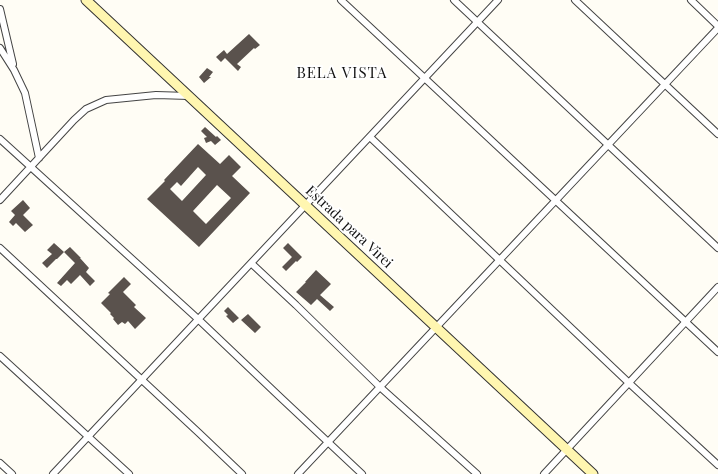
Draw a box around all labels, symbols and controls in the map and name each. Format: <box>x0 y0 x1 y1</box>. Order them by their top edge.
district label: BELA VISTA <box>296 64 388 82</box>
street label: Estrada para Virei <box>302 182 396 272</box>

